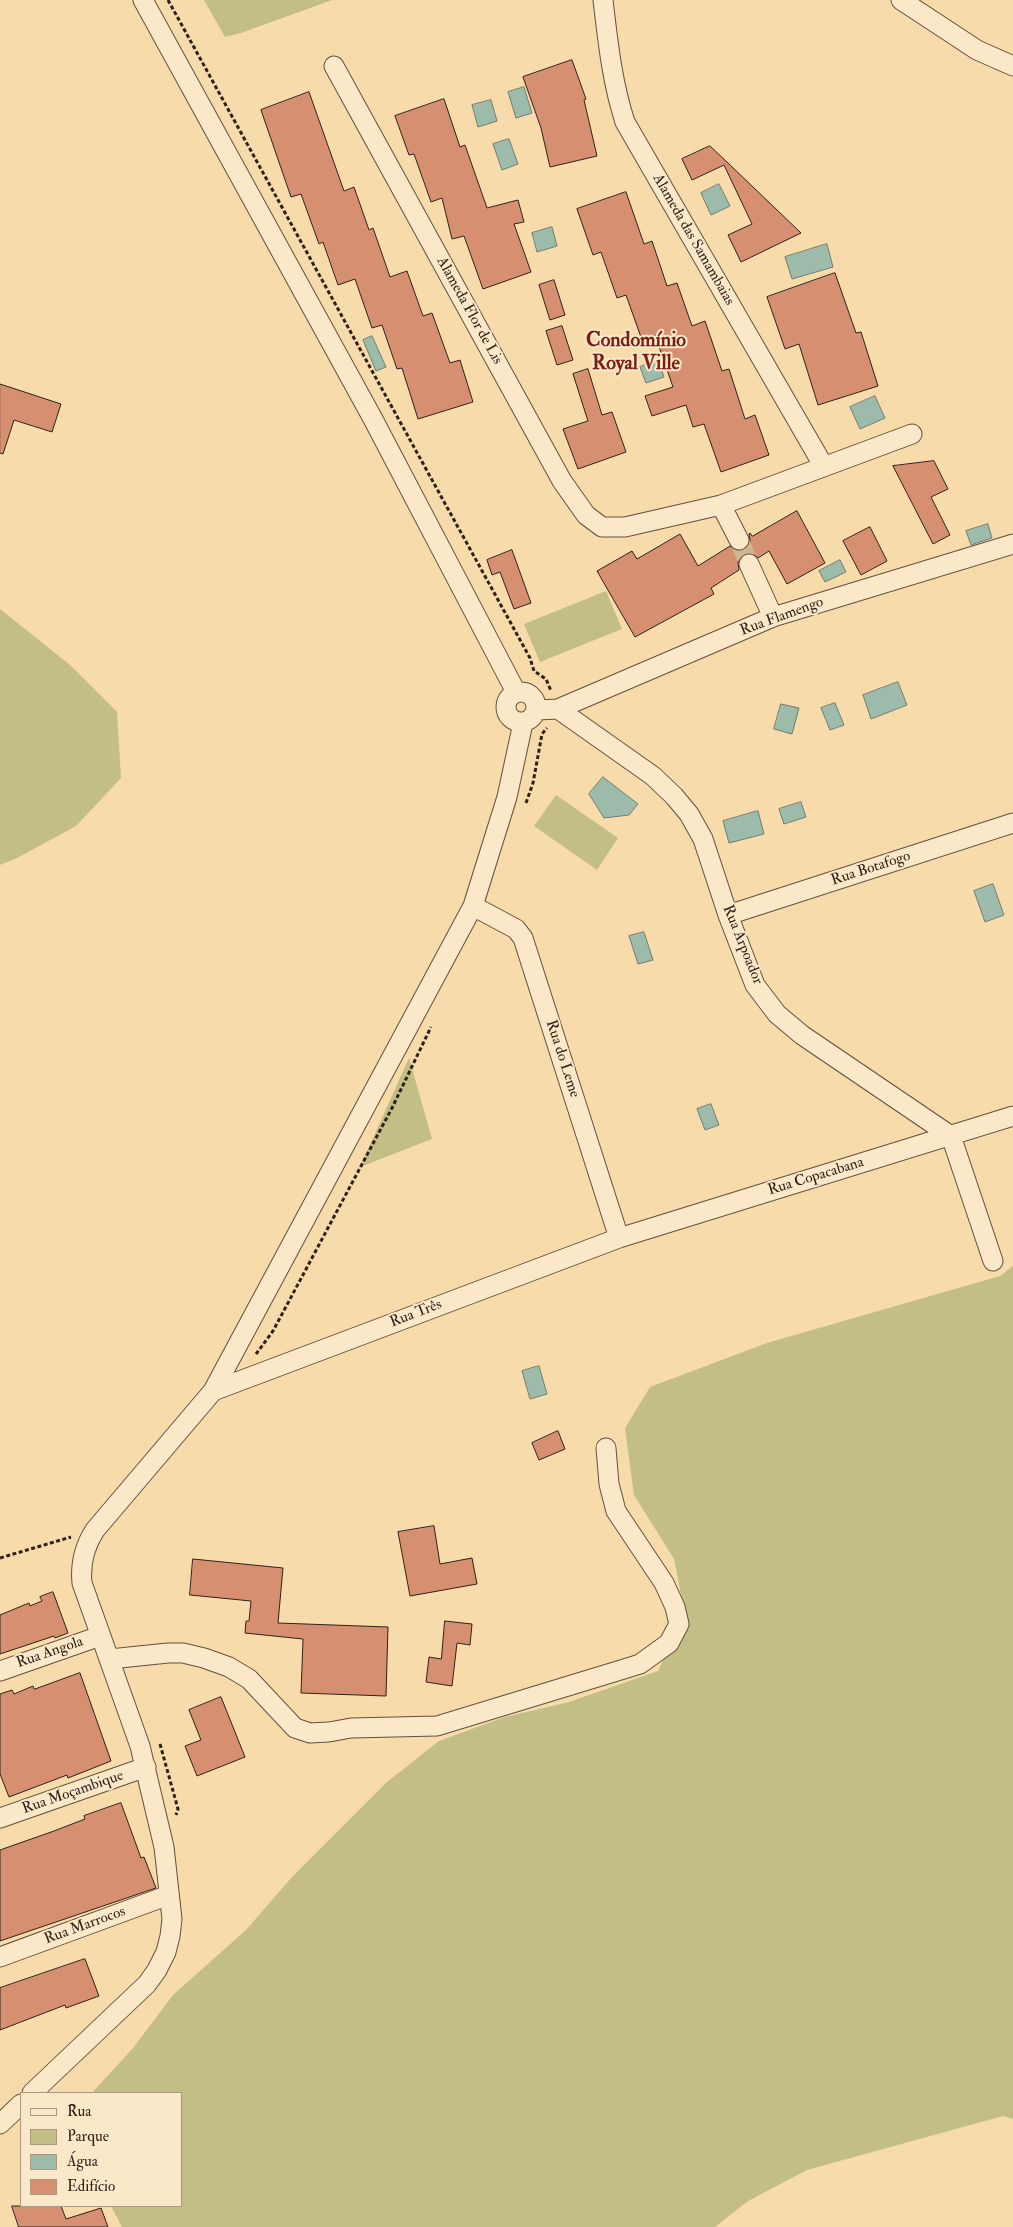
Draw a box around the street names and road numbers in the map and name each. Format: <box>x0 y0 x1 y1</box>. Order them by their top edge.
street label: Alameda das Samambaias <box>648 171 738 309</box>
street label: Alameda Flor de Lis <box>432 254 506 368</box>
street label: Rua Flamengo <box>738 594 826 640</box>
street label: Rua Botafogo <box>829 848 913 890</box>
street label: Rua Arpoador <box>718 903 766 987</box>
street label: Rua do Leme <box>541 1018 583 1100</box>
street label: Rua Copacabana <box>766 1154 866 1200</box>
street label: Rua Três <box>388 1296 444 1332</box>
street label: Rua Angola <box>14 1633 86 1673</box>
street label: Rua Moçambique <box>20 1767 126 1819</box>
street label: Rua Marrocos <box>42 1903 128 1949</box>

